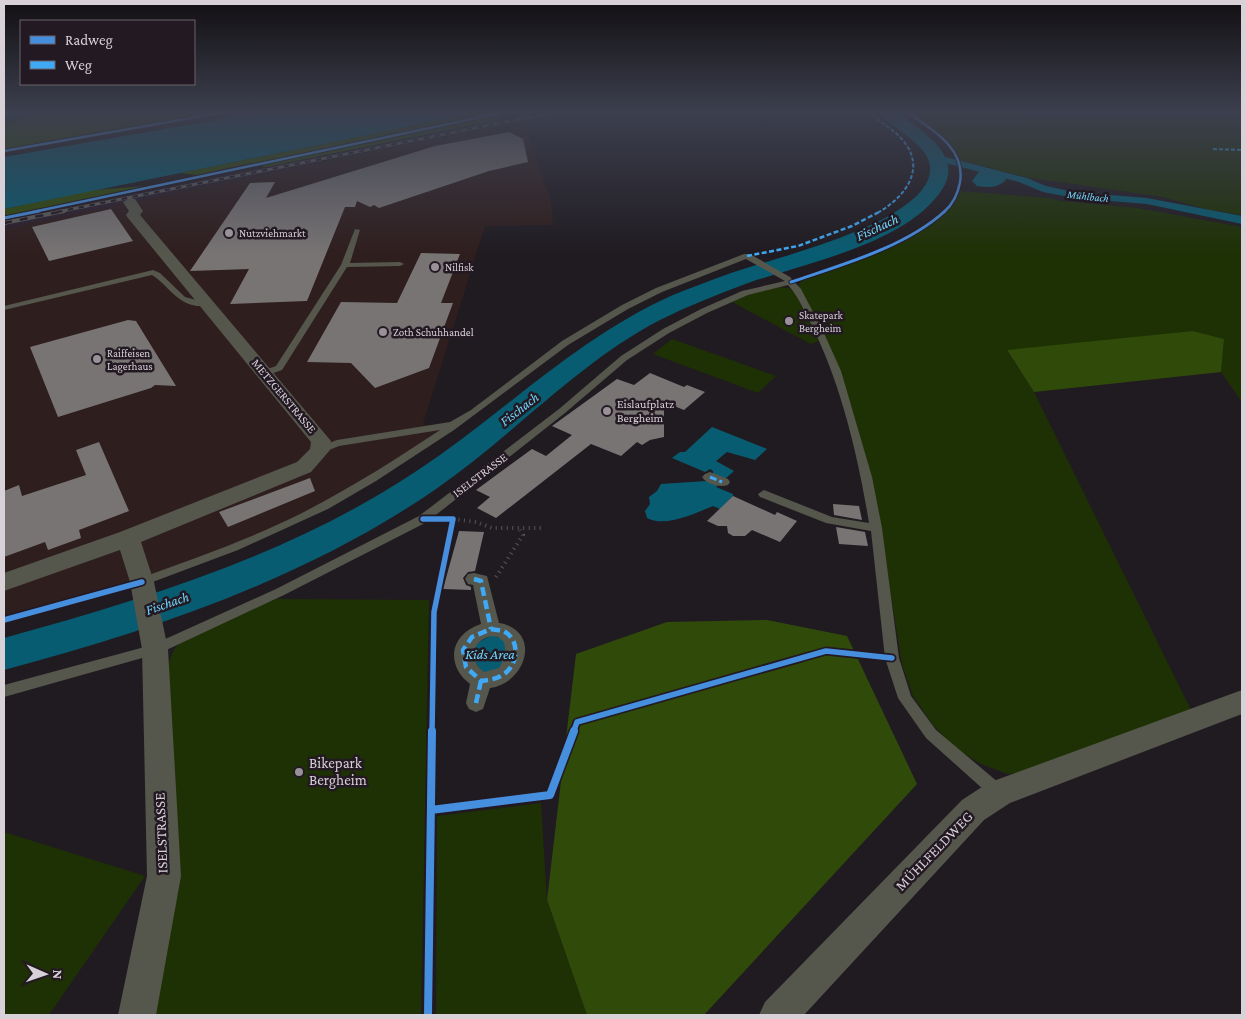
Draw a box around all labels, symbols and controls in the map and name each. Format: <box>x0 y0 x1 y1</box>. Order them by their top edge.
legend <box>20 20 195 85</box>
text: Radweg <box>65 32 113 49</box>
text: Weg <box>65 57 92 74</box>
water label: Mühlbach <box>1066 188 1109 204</box>
water label: Fischach <box>853 210 901 244</box>
marker: Nutzviehmarkt <box>223 227 235 239</box>
place label: Nutzviehmarkt <box>239 227 306 239</box>
marker: Nilfisk <box>429 261 441 273</box>
place label: Nilfisk <box>445 261 474 273</box>
place label: Skatepark Bergheim <box>799 309 844 335</box>
marker: Skatepark Bergheim <box>783 315 795 327</box>
marker: Zoth Schuhhandel <box>377 326 389 338</box>
place label: Zoth Schuhhandel <box>393 326 474 338</box>
place label: Raiffeisen Lagerhaus <box>107 347 153 373</box>
marker: Raiffeisen Lagerhaus <box>91 353 103 365</box>
street label: METZGERSTRASSE <box>249 356 319 436</box>
water label: Fischach <box>496 389 542 429</box>
place label: Eislaufplatz Bergheim <box>617 397 674 425</box>
marker: Eislaufplatz Bergheim <box>601 405 613 417</box>
street label: ISELSTRASSE <box>450 450 510 500</box>
water label: Fischach <box>143 588 191 618</box>
water label: Kids Area <box>465 646 515 662</box>
place label: Bikepark Bergheim <box>309 755 367 789</box>
marker: Bikepark Bergheim <box>293 766 305 778</box>
street label: ISELSTRASSE <box>152 792 170 874</box>
street label: MÜHLFELDWEG <box>892 808 976 894</box>
north arrow <box>20 949 70 999</box>
text: N <box>50 969 66 980</box>

